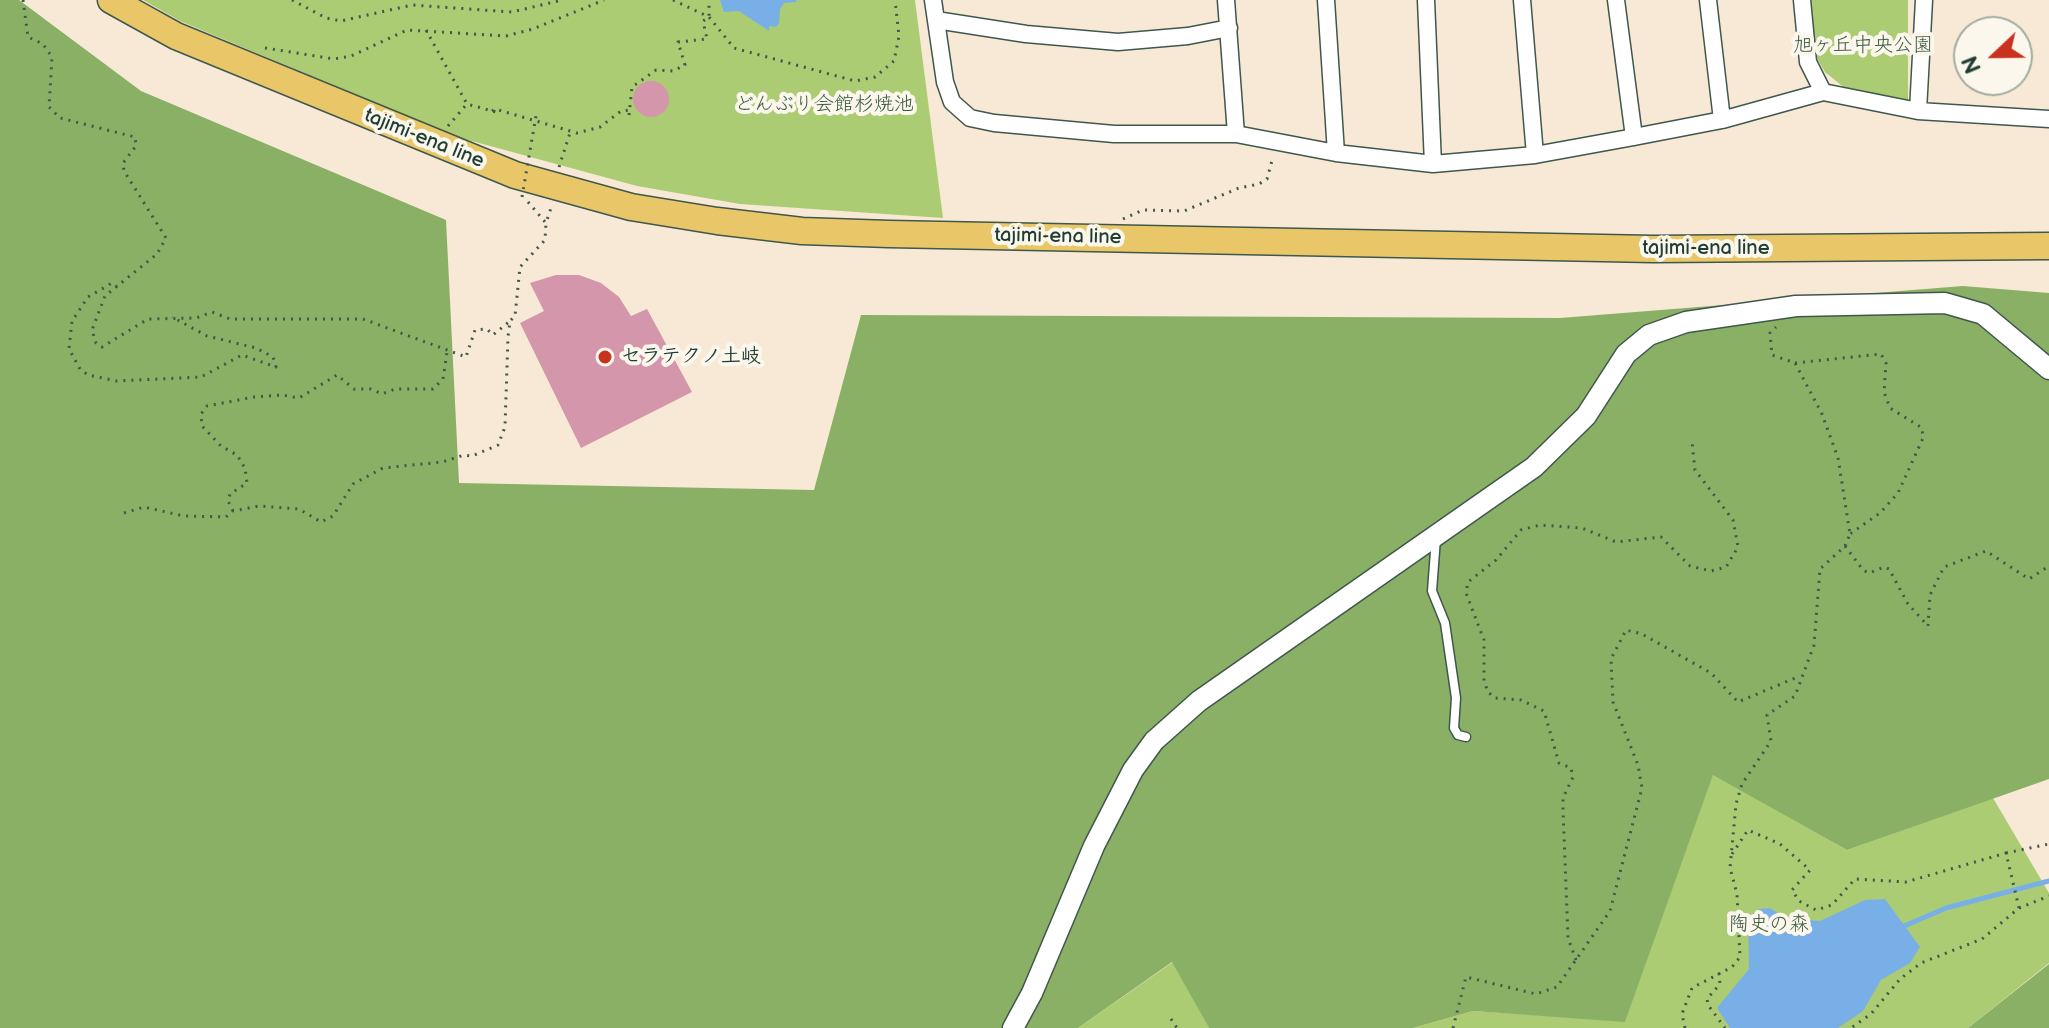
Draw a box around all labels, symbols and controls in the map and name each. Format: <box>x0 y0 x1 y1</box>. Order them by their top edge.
north arrow <box>1953 16 2033 96</box>
park label: 旭ヶ丘中央公園 <box>1793 34 1933 58</box>
text: N <box>1957 52 1988 77</box>
park label: どんぶり会館杉焼池 <box>734 93 914 117</box>
street label: tajimi-ena line <box>361 104 487 174</box>
street label: tajimi-ena line <box>994 224 1122 250</box>
street label: tajimi-ena line <box>1643 237 1769 261</box>
place label: セラテクノ土岐 <box>621 345 761 369</box>
marker: セラテクノ土岐 <box>596 348 614 366</box>
park label: 陶史の森 <box>1729 913 1809 937</box>

